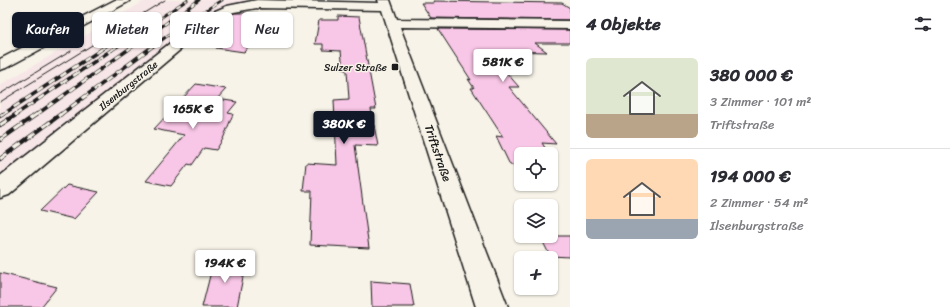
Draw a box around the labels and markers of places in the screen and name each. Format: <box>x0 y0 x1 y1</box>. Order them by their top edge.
pin: 581K € <box>470 49 536 83</box>
place label: Sulzer Straße <box>324 59 387 77</box>
marker: Sulzer Straße <box>390 62 400 72</box>
pin: 165K € <box>160 96 226 130</box>
pin: 380K € <box>311 111 377 145</box>
pin: 194K € <box>192 250 258 284</box>

